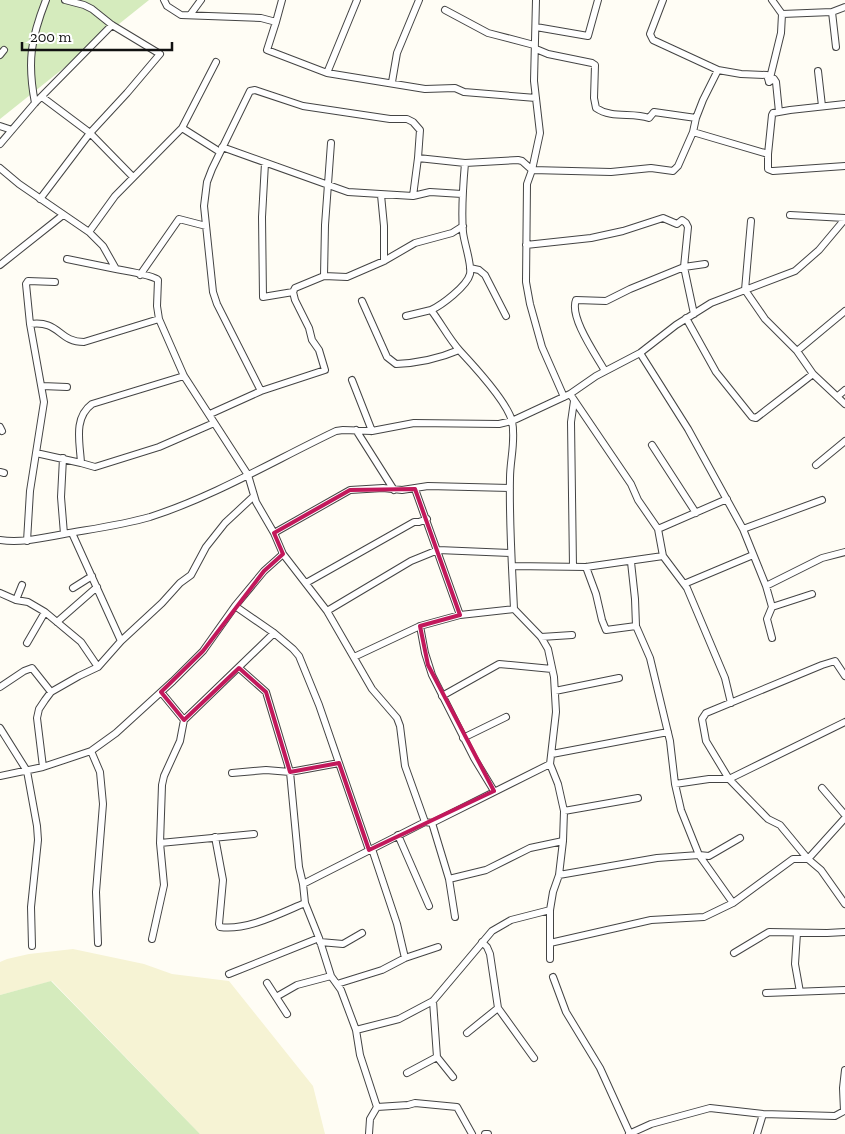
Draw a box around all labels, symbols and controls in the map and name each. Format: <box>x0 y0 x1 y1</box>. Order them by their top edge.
scale bar <box>22 20 172 52</box>
text: 200 m <box>30 28 71 46</box>

